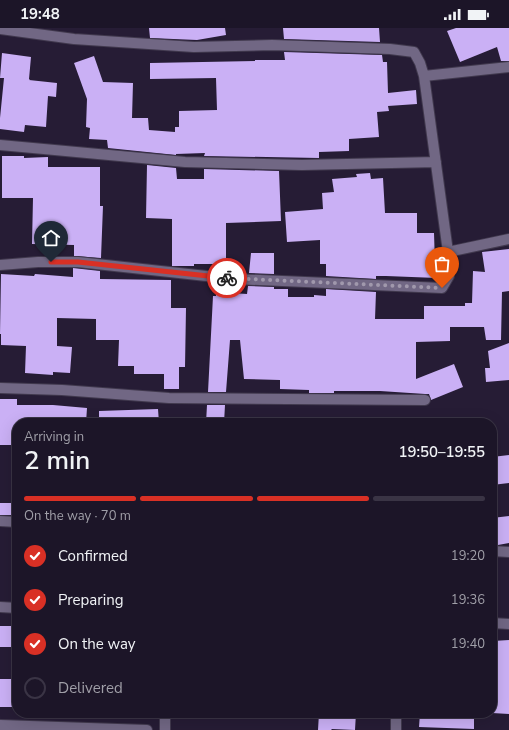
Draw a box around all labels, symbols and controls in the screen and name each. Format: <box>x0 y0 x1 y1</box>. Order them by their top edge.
text: 19:48 <box>20 4 60 24</box>
pin <box>34 221 68 262</box>
icon: home <box>40 227 62 249</box>
pin <box>425 247 459 288</box>
icon: bag <box>431 253 453 275</box>
courier <box>207 258 247 298</box>
icon: bike <box>216 267 238 289</box>
text: Arriving in <box>24 428 84 446</box>
text: 19:50–19:55 <box>398 442 485 462</box>
text: 2 min <box>24 443 90 478</box>
text: On the way · 70 m <box>24 507 131 525</box>
icon: check <box>24 545 46 567</box>
text: Confirmed <box>58 546 128 566</box>
text: 19:20 <box>451 547 485 565</box>
icon: check <box>24 589 46 611</box>
text: Preparing <box>58 590 123 610</box>
text: 19:36 <box>451 591 485 609</box>
icon: check <box>24 633 46 655</box>
text: On the way <box>58 634 136 654</box>
text: 19:40 <box>451 635 485 653</box>
text: Delivered <box>58 678 123 698</box>

